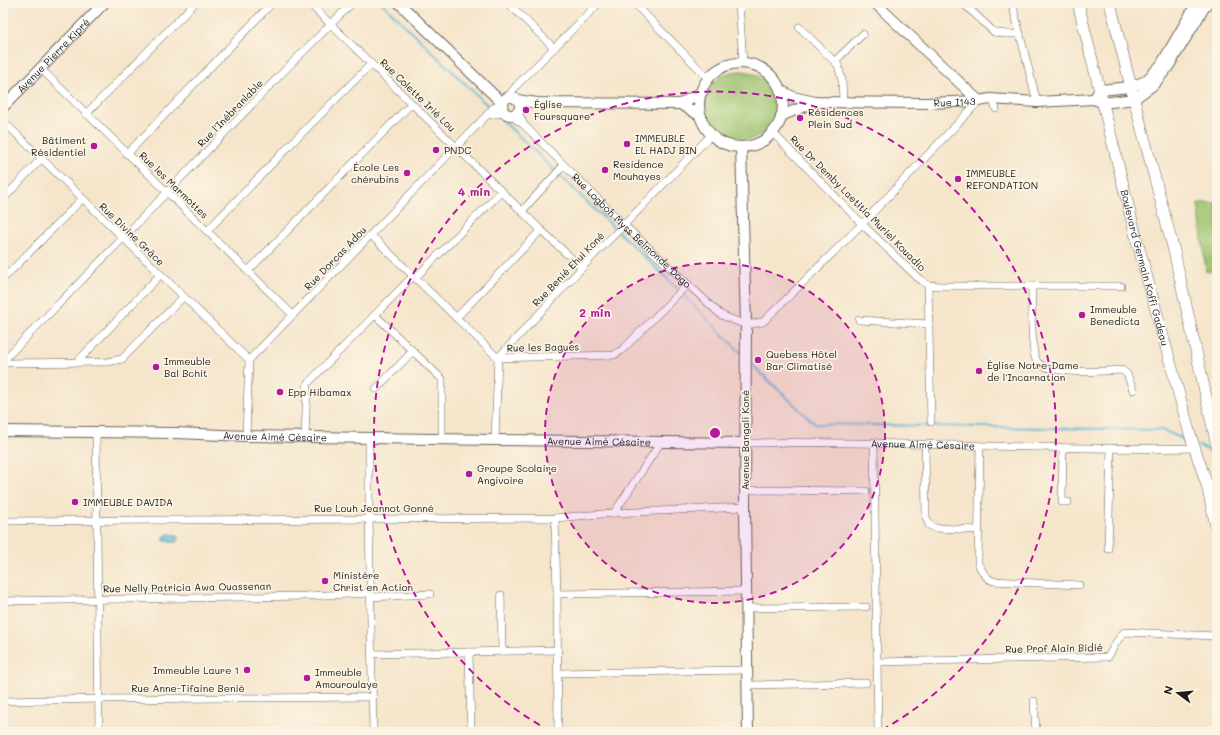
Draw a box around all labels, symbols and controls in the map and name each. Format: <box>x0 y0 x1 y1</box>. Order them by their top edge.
street label: Avenue Pierre Kipré <box>14 15 93 96</box>
street label: Rue Colette Irié Lou <box>377 55 459 135</box>
street label: Rue l'Inébranlable <box>194 76 266 150</box>
street label: Rue I143 <box>933 94 976 110</box>
place label: Église Foursquare <box>534 97 590 123</box>
marker: Église Foursquare <box>521 105 531 115</box>
place label: Résidences Plein Sud <box>808 105 864 131</box>
marker: Résidences Plein Sud <box>795 113 805 123</box>
place label: IMMEUBLE EL HADJ BIN <box>635 131 697 157</box>
street label: Rue Dr Demby Laetitia Muriel Kouadio <box>787 132 929 274</box>
place label: Bâtiment Résidentiel <box>31 133 86 159</box>
marker: IMMEUBLE EL HADJ BIN <box>622 139 632 149</box>
marker: Bâtiment Résidentiel <box>89 141 99 151</box>
place label: PNDC <box>444 143 472 157</box>
marker: PNDC <box>431 145 441 155</box>
street label: Rue les Marmottes <box>136 148 212 222</box>
place label: Residence Mouhayes <box>613 157 664 183</box>
place label: École Les chérubins <box>351 160 399 186</box>
marker: Residence Mouhayes <box>600 165 610 175</box>
place label: IMMEUBLE REFONDATION <box>966 166 1038 192</box>
marker: École Les chérubins <box>402 168 412 178</box>
street label: Rue Logboh Myss Belmonde Dogo <box>569 170 694 291</box>
marker: IMMEUBLE REFONDATION <box>953 174 963 184</box>
text: 4 min <box>458 183 490 199</box>
street label: Boulevard Germain Koffi Gadeau <box>1118 188 1172 347</box>
street label: Rue Divine Grâce <box>96 199 168 269</box>
street label: Rue Dorcas Adou <box>301 223 369 293</box>
street label: Rue Benié Ehui Koné <box>529 229 607 309</box>
place label: Immeuble Benedicta <box>1090 302 1140 328</box>
text: 2 min <box>579 304 611 320</box>
marker: Immeuble Benedicta <box>1077 310 1087 320</box>
street label: Rue les Bagues <box>506 339 580 355</box>
place label: Quebess Hôtel Bar Climatisé <box>766 347 837 373</box>
place label: Immeuble Bal Bchit <box>164 354 211 380</box>
marker: Quebess Hôtel Bar Climatisé <box>753 355 763 365</box>
place label: Église Notre-Dame de l'Incarnation <box>987 358 1079 384</box>
marker: Immeuble Bal Bchit <box>151 362 161 372</box>
marker: Église Notre-Dame de l'Incarnation <box>974 366 984 376</box>
place label: Epp Hibamax <box>288 385 351 399</box>
marker: Epp Hibamax <box>275 387 285 397</box>
street label: Avenue Bangali Koné <box>738 390 752 490</box>
centre of rings <box>708 426 722 440</box>
street label: Avenue Aimé Césaire <box>223 428 327 444</box>
street label: Avenue Aimé Césaire <box>547 434 651 449</box>
street label: Avenue Aimé Césaire <box>871 436 975 453</box>
place label: Groupe Scolaire Angivoire <box>477 461 557 487</box>
marker: Groupe Scolaire Angivoire <box>464 469 474 479</box>
place label: IMMEUBLE DAVIDA <box>83 495 173 509</box>
marker: IMMEUBLE DAVIDA <box>70 497 80 507</box>
street label: Rue Louh Jeannot Gonné <box>314 501 434 515</box>
place label: Ministère Christ en Action <box>333 568 413 594</box>
marker: Ministère Christ en Action <box>320 576 330 586</box>
street label: Rue Nelly Patricia Awa Ouassenan <box>103 579 271 595</box>
street label: Rue Prof Alain Bidié <box>1005 640 1103 656</box>
place label: Immeuble Laure 1 <box>153 663 239 677</box>
marker: Immeuble Laure 1 <box>242 665 252 675</box>
place label: Immeuble Amouroulaye <box>315 665 378 691</box>
marker: Immeuble Amouroulaye <box>302 673 312 683</box>
north arrow <box>1158 673 1198 713</box>
street label: Rue Anne-Tifaine Benié <box>131 681 245 695</box>
text: N <box>1160 684 1176 696</box>

